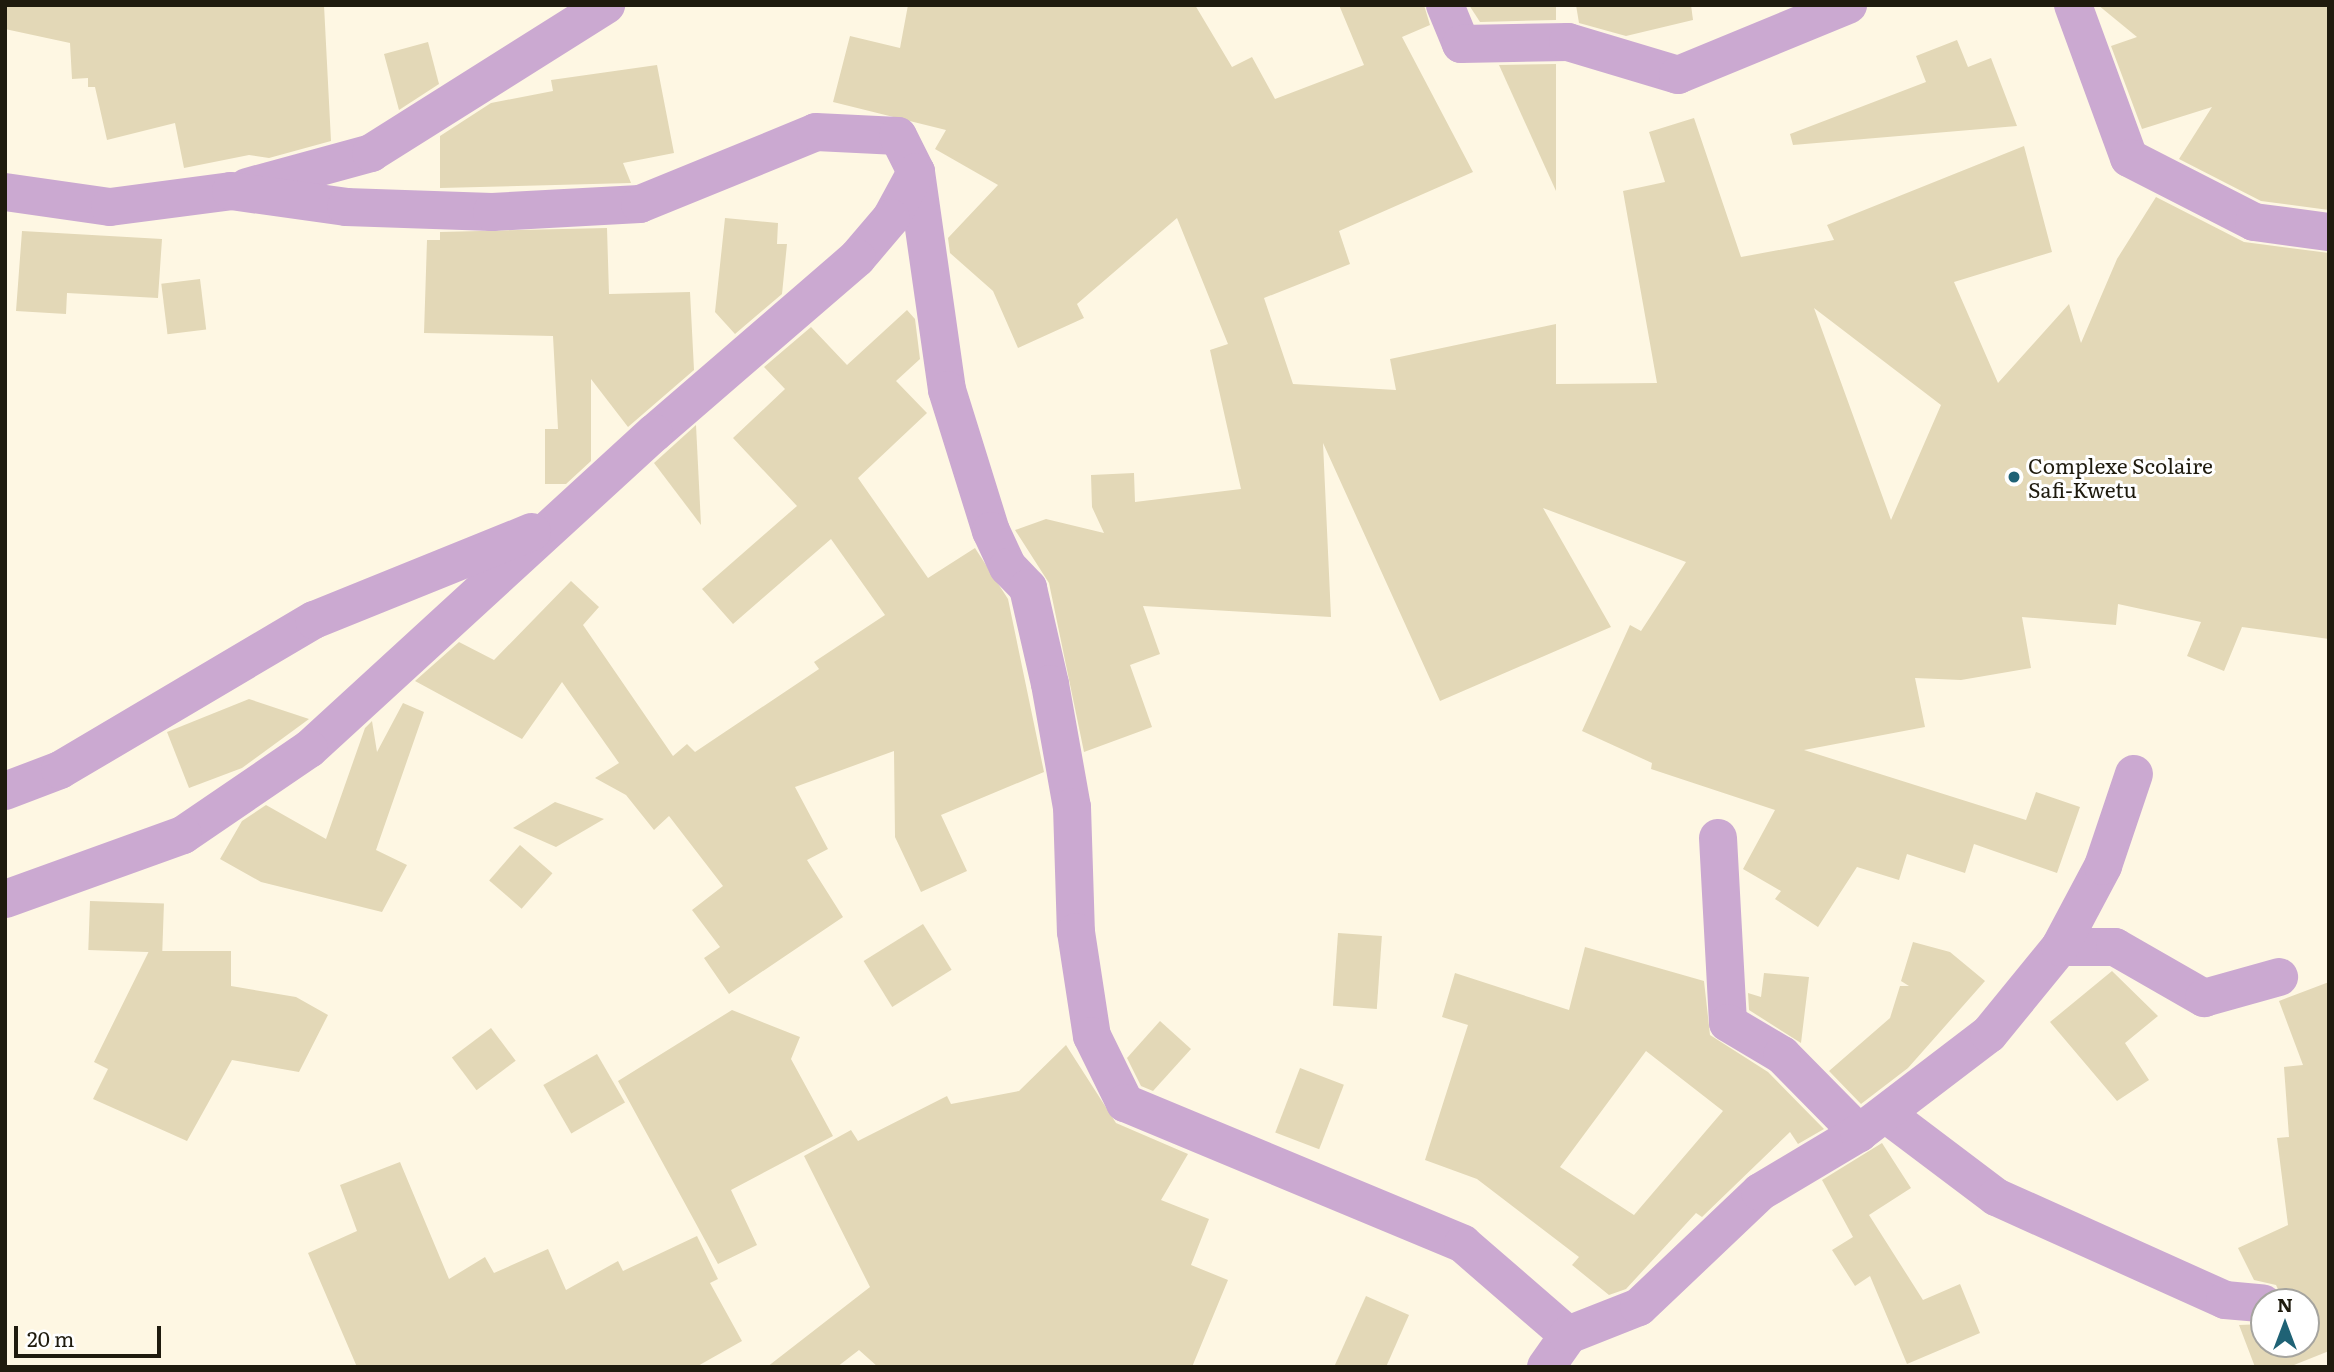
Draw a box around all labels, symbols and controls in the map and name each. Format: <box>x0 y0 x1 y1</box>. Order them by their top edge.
place label: Complexe Scolaire Safi-Kwetu <box>2028 452 2213 502</box>
marker: Complexe Scolaire Safi-Kwetu <box>2006 469 2022 485</box>
north arrow <box>2250 1288 2320 1358</box>
text: N <box>2277 1290 2293 1318</box>
scale bar <box>18 1312 164 1356</box>
text: 20 m <box>27 1322 74 1353</box>

